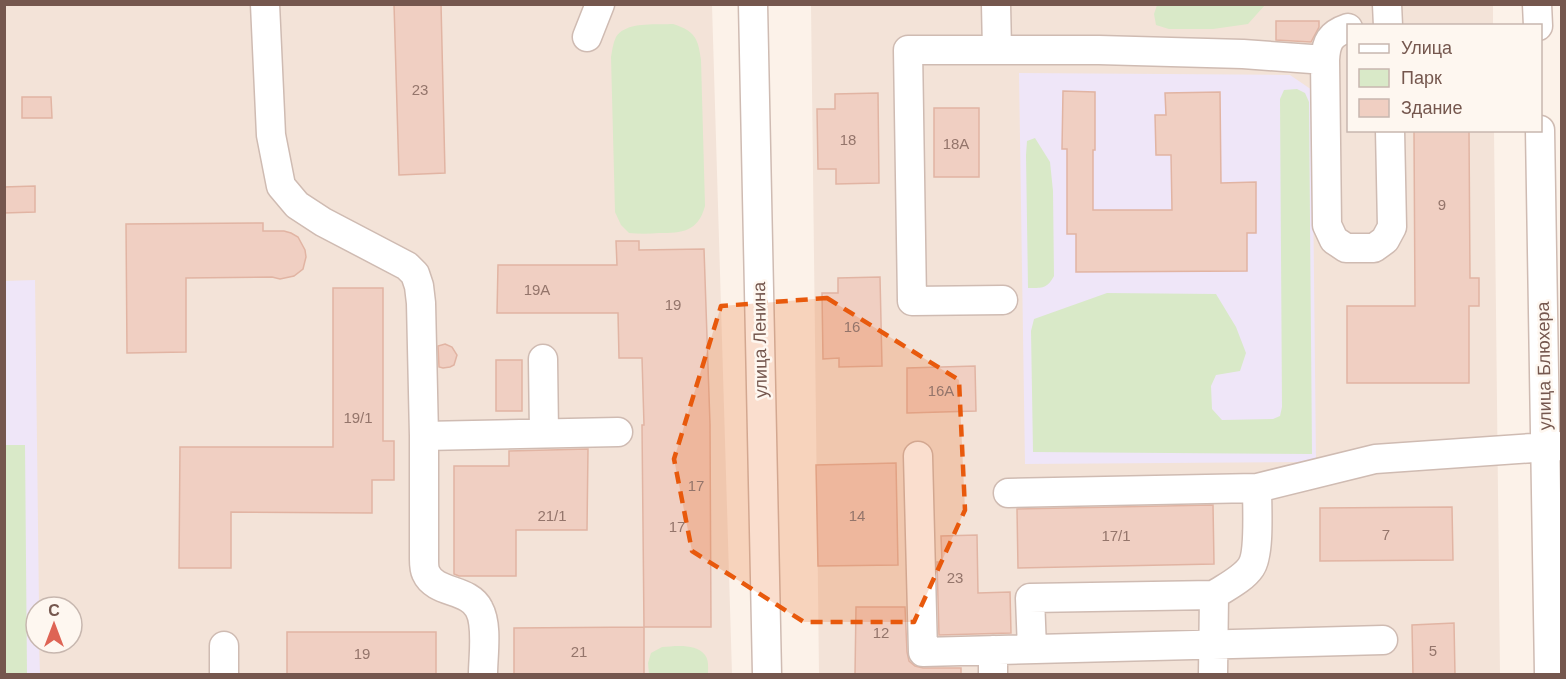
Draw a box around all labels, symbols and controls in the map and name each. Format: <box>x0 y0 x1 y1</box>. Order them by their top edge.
legend <box>1347 24 1542 132</box>
text: Улица <box>1401 38 1453 58</box>
text: Парк <box>1401 68 1442 88</box>
house number: 23 <box>412 81 428 98</box>
text: Здание <box>1401 98 1462 118</box>
house number: 18 <box>840 131 856 148</box>
house number: 18А <box>943 135 969 152</box>
house number: 9 <box>1438 196 1446 213</box>
house number: 19А <box>524 281 550 298</box>
street label: улица Ленина <box>749 281 771 398</box>
house number: 19 <box>665 296 681 313</box>
street label: улица Блюхера <box>1533 300 1555 431</box>
house number: 16 <box>844 318 860 335</box>
house number: 16А <box>928 382 954 399</box>
house number: 19/1 <box>343 409 373 426</box>
house number: 17 <box>688 477 704 494</box>
house number: 21/1 <box>537 507 567 524</box>
house number: 14 <box>849 507 865 524</box>
house number: 17 <box>669 518 685 535</box>
house number: 7 <box>1382 526 1390 543</box>
house number: 17/1 <box>1101 527 1131 544</box>
house number: 23 <box>947 569 963 586</box>
north arrow <box>24 595 84 655</box>
text: С <box>48 602 60 619</box>
house number: 12 <box>873 624 889 641</box>
house number: 5 <box>1429 642 1437 659</box>
house number: 21 <box>571 643 587 660</box>
house number: 19 <box>354 645 370 662</box>

